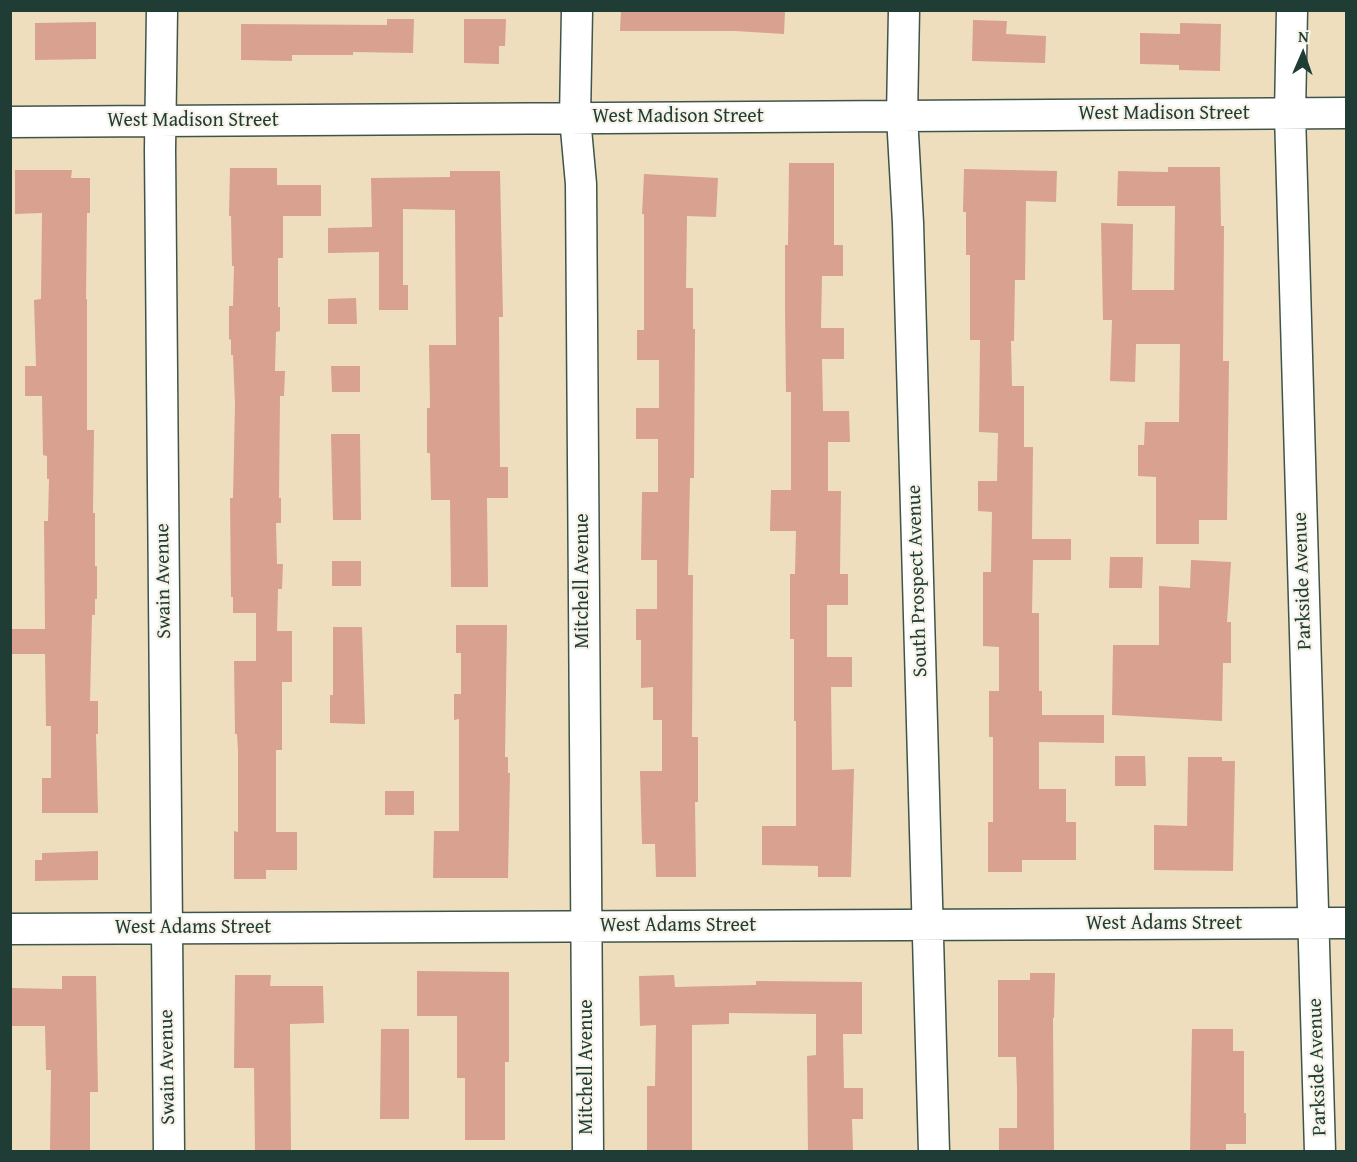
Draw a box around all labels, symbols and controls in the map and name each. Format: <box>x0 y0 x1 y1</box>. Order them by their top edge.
north arrow <box>1273 24 1333 84</box>
text: N <box>1298 24 1309 48</box>
street label: West Madison Street <box>1078 102 1250 126</box>
street label: West Madison Street <box>592 105 764 129</box>
street label: West Madison Street <box>107 109 279 133</box>
street label: South Prospect Avenue <box>903 484 933 678</box>
street label: Parkside Avenue <box>1289 512 1317 650</box>
street label: Mitchell Avenue <box>571 513 595 649</box>
street label: Swain Avenue <box>151 523 177 639</box>
street label: West Adams Street <box>1086 912 1242 936</box>
street label: West Adams Street <box>600 914 756 938</box>
street label: West Adams Street <box>115 916 271 940</box>
street label: Parkside Avenue <box>1304 998 1332 1136</box>
street label: Mitchell Avenue <box>575 999 599 1135</box>
street label: Swain Avenue <box>155 1009 181 1125</box>

